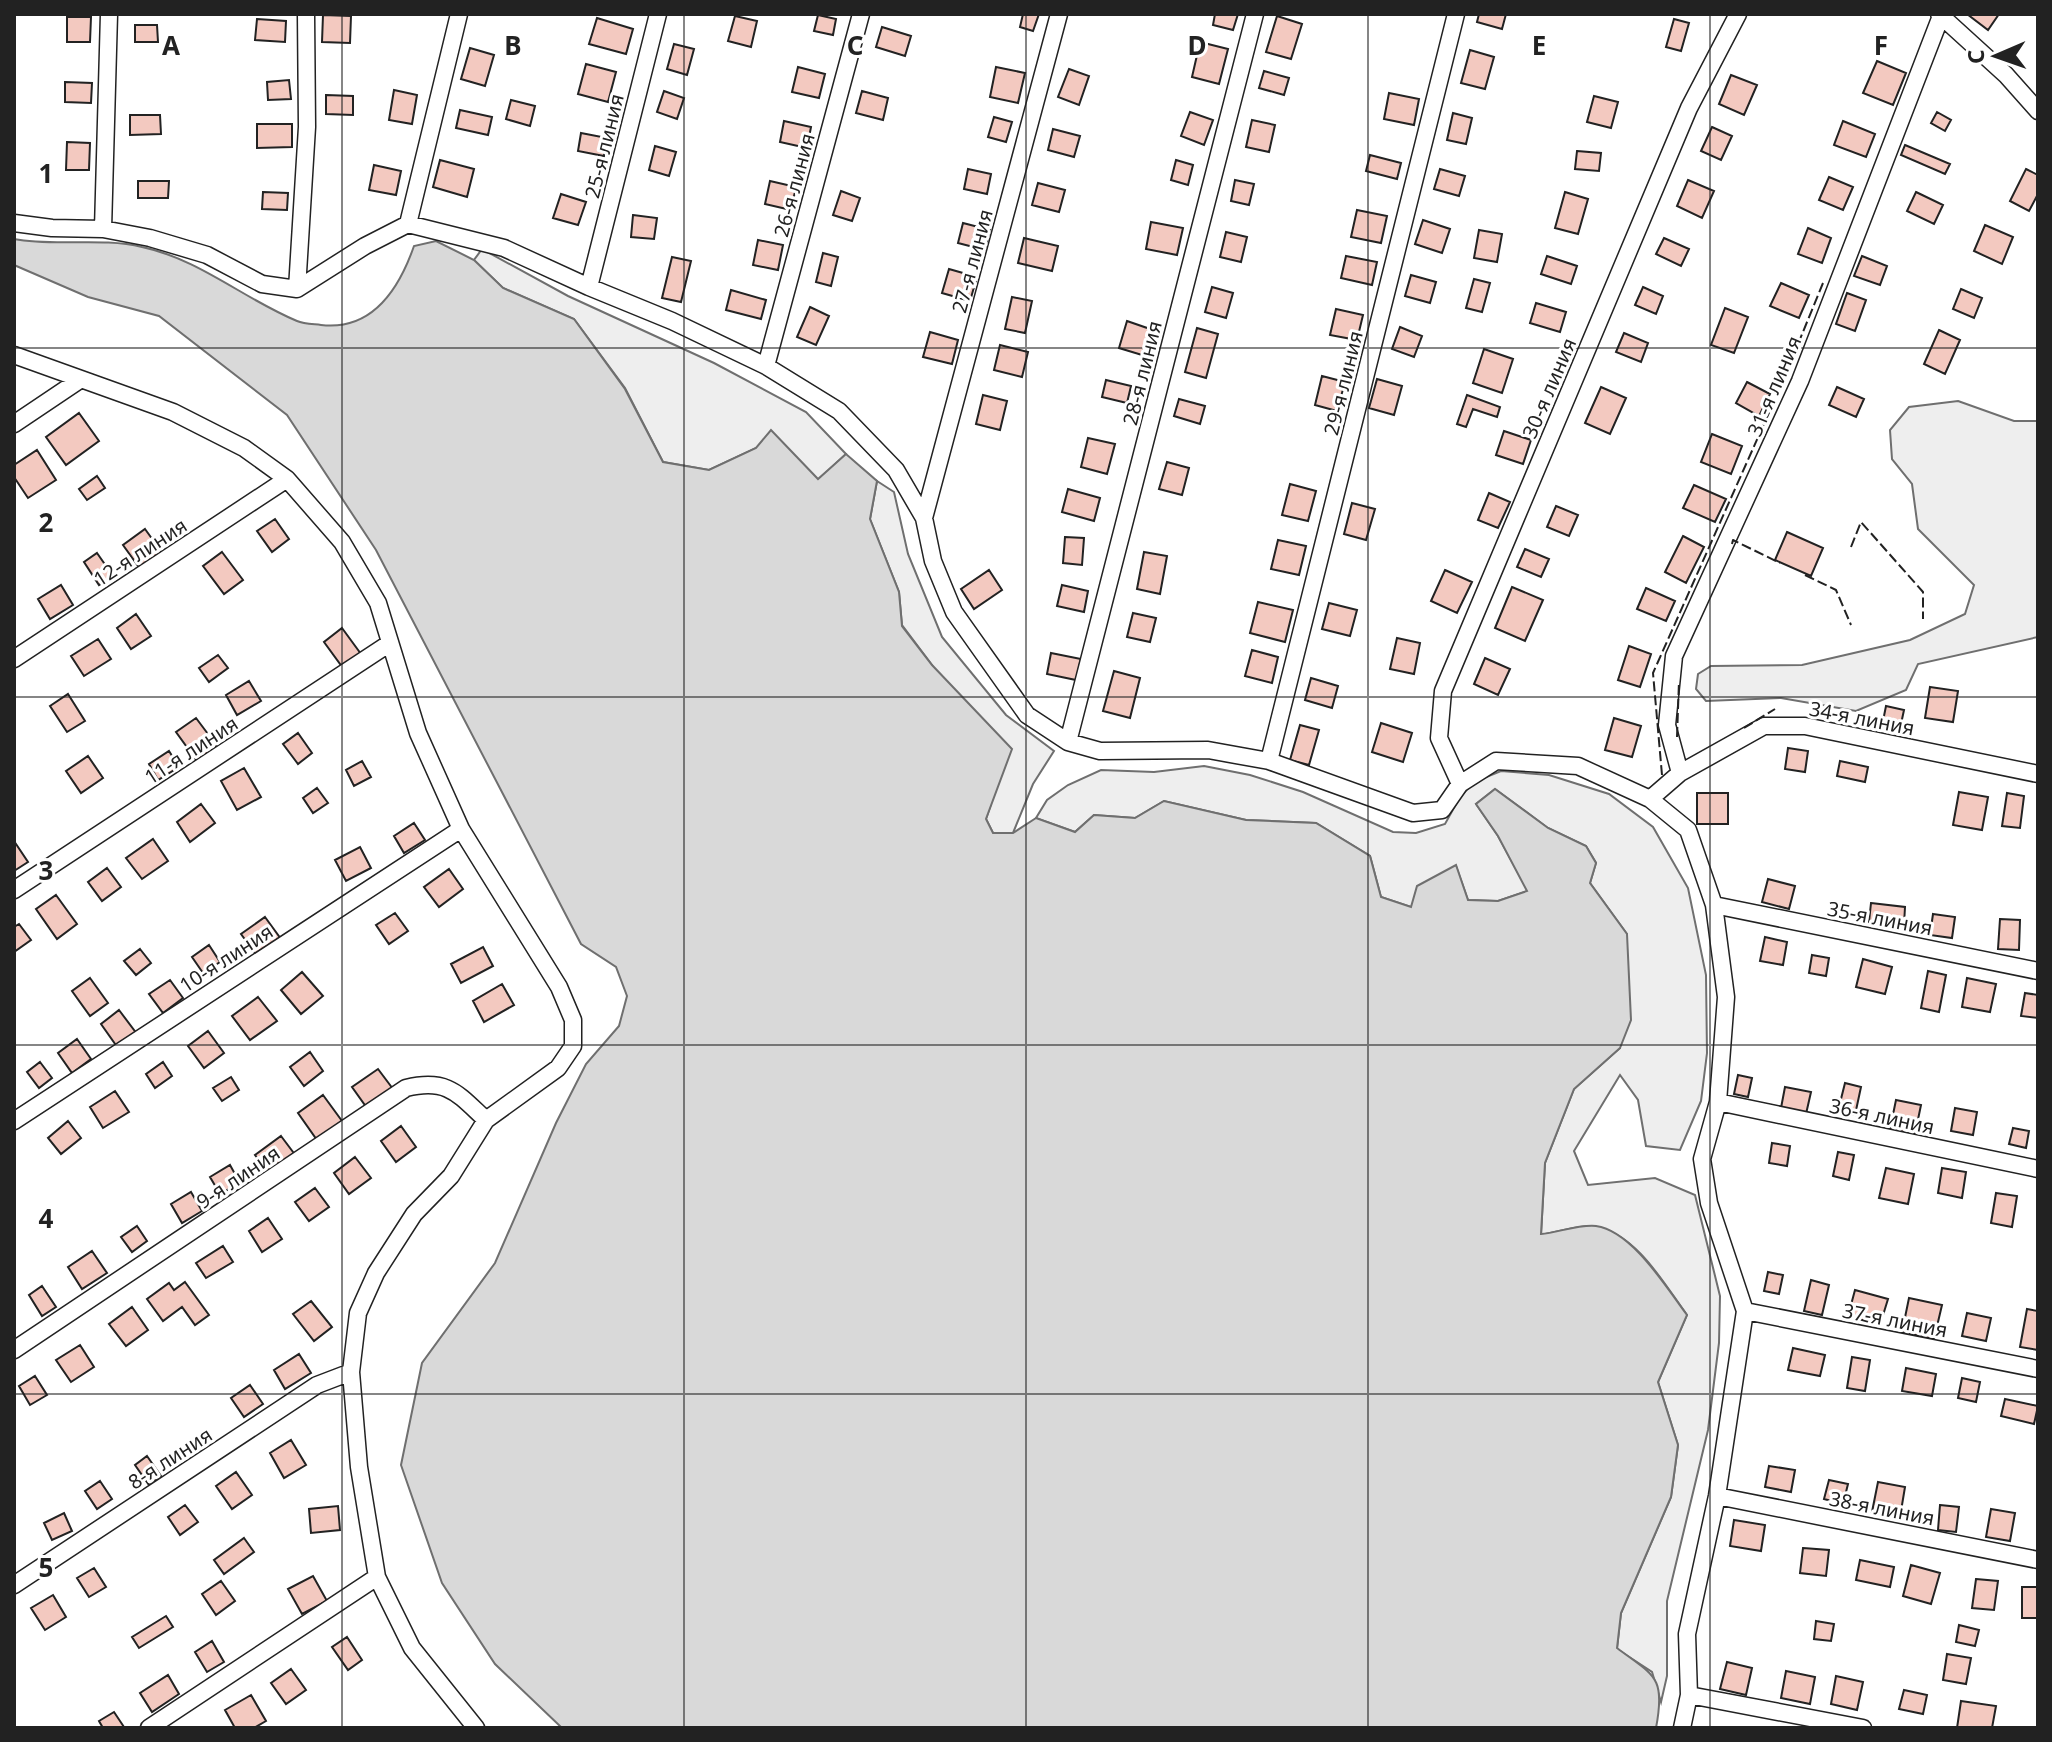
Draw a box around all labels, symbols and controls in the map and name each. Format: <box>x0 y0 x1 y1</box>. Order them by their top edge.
north arrow <box>1956 16 2036 96</box>
text: A <box>162 27 180 63</box>
text: B <box>504 27 522 63</box>
text: C <box>847 27 863 63</box>
text: D <box>1187 27 1207 63</box>
text: E <box>1532 27 1546 63</box>
text: F <box>1874 27 1888 63</box>
text: С <box>1960 49 1990 64</box>
street label: 25-я линия <box>578 91 630 201</box>
street label: 26-я линия <box>767 130 821 240</box>
text: 1 <box>39 155 53 191</box>
street label: 27-я линия <box>945 206 999 316</box>
street label: 28-я линия <box>1116 318 1168 428</box>
street label: 29-я линия <box>1317 328 1369 438</box>
street label: 31-я линия <box>1741 332 1807 440</box>
street label: 30-я линия <box>1516 334 1582 442</box>
text: 2 <box>39 504 54 540</box>
street label: 12-я линия <box>88 512 192 592</box>
street label: 34-я линия <box>1807 695 1917 741</box>
street label: 11-я линия <box>139 710 243 790</box>
text: 3 <box>39 852 53 888</box>
street label: 35-я линия <box>1825 895 1935 941</box>
street label: 10-я линия <box>174 918 278 998</box>
street label: 36-я линия <box>1827 1092 1937 1140</box>
street label: 9-я линия <box>191 1139 285 1215</box>
text: 4 <box>39 1200 54 1236</box>
street label: 37-я линия <box>1840 1297 1950 1343</box>
street label: 8-я линия <box>123 1421 217 1495</box>
street label: 38-я линия <box>1827 1485 1937 1531</box>
text: 5 <box>39 1549 53 1585</box>

